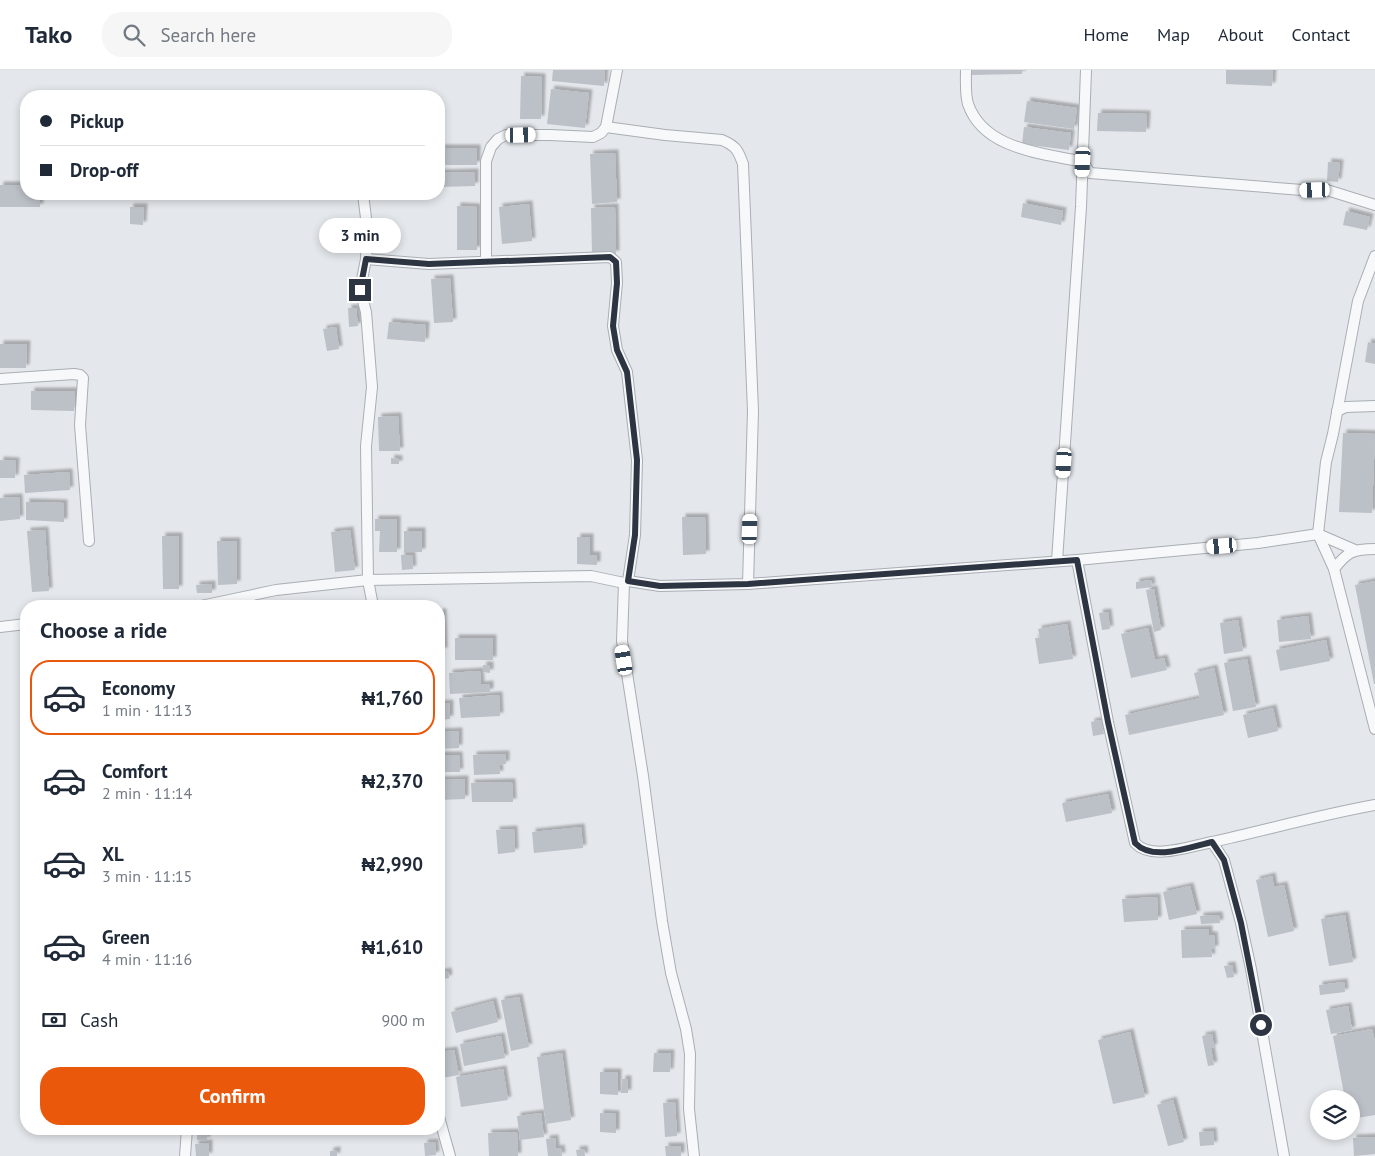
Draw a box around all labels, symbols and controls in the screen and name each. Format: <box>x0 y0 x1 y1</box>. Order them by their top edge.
search box <box>102 12 452 57</box>
text: Tako <box>25 19 72 50</box>
icon: search <box>120 21 148 49</box>
text: Search here <box>160 23 256 47</box>
text: Home <box>1083 23 1129 46</box>
text: Map <box>1157 23 1190 46</box>
text: About <box>1218 23 1264 46</box>
text: Contact <box>1292 23 1350 46</box>
text: Pickup <box>70 109 124 133</box>
car <box>505 127 536 143</box>
car <box>1074 147 1091 177</box>
text: Drop-off <box>70 158 138 182</box>
car <box>1299 182 1330 198</box>
callout: 3 min <box>319 218 401 252</box>
text: 3 min <box>340 225 380 245</box>
route end <box>349 279 371 301</box>
car <box>1055 448 1072 478</box>
car <box>741 514 758 544</box>
car <box>1206 537 1237 555</box>
text: Choose a ride <box>40 616 167 644</box>
car <box>614 644 633 676</box>
icon: car <box>42 675 87 720</box>
text: Economy <box>102 676 175 700</box>
text: ₦1,760 <box>361 686 423 710</box>
text: 1 min · 11:13 <box>102 700 192 720</box>
icon: car <box>42 758 87 803</box>
text: Comfort <box>102 759 168 783</box>
text: ₦2,370 <box>361 769 423 793</box>
text: 2 min · 11:14 <box>102 783 192 803</box>
icon: car <box>42 841 87 886</box>
text: XL <box>102 842 124 866</box>
text: ₦2,990 <box>361 852 423 876</box>
text: 3 min · 11:15 <box>102 866 192 886</box>
icon: car <box>42 924 87 969</box>
text: Green <box>102 925 150 949</box>
text: ₦1,610 <box>361 935 423 959</box>
text: 4 min · 11:16 <box>102 949 192 969</box>
icon: cash <box>40 1006 68 1034</box>
text: Cash <box>80 1008 118 1032</box>
text: 900 m <box>382 1010 425 1030</box>
route start <box>1250 1014 1272 1036</box>
button: Confirm <box>40 1067 425 1125</box>
map controls <box>1310 1090 1360 1140</box>
button: layers <box>1310 1090 1360 1140</box>

